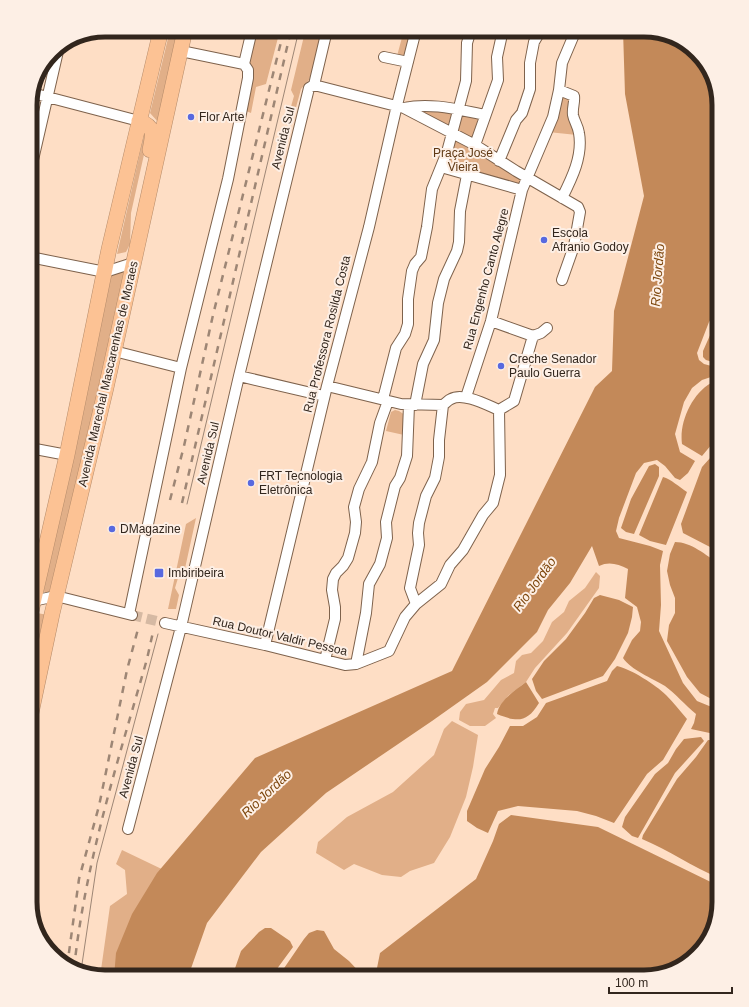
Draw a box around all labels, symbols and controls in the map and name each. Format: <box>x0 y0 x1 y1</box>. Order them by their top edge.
street label: Avenida Sul <box>268 105 298 171</box>
place label: Flor Arte <box>199 110 245 124</box>
marker: Flor Arte <box>186 112 196 122</box>
park label: Praça José Vieira <box>433 146 493 174</box>
street label: Rua Engenho Canto Alegre <box>460 206 512 351</box>
place label: Escola Afranio Godoy <box>552 226 629 254</box>
marker: Escola Afranio Godoy <box>539 235 549 245</box>
water label: Rio Jordão <box>648 243 667 307</box>
street label: Rua Professora Rosilda Costa <box>301 254 353 414</box>
street label: Avenida Marechal Mascarenhas de Moraes <box>75 260 141 488</box>
place label: Creche Senador Paulo Guerra <box>509 352 596 380</box>
marker: Creche Senador Paulo Guerra <box>496 361 506 371</box>
street label: Avenida Sul <box>194 420 222 486</box>
place label: FRT Tecnologia Eletrônica <box>259 469 343 497</box>
marker: FRT Tecnologia Eletrônica <box>246 478 256 488</box>
place label: DMagazine <box>120 522 181 536</box>
marker: DMagazine <box>107 524 117 534</box>
water label: Rio Jordão <box>510 554 559 614</box>
place label: Imbiribeira <box>168 566 224 580</box>
marker: Imbiribeira <box>153 567 165 579</box>
street label: Rua Doutor Valdir Pessoa <box>211 614 349 658</box>
street label: Avenida Sul <box>116 734 146 800</box>
water label: Rio Jordão <box>238 766 294 820</box>
scale bar <box>609 969 732 995</box>
text: 100 m <box>615 976 648 990</box>

